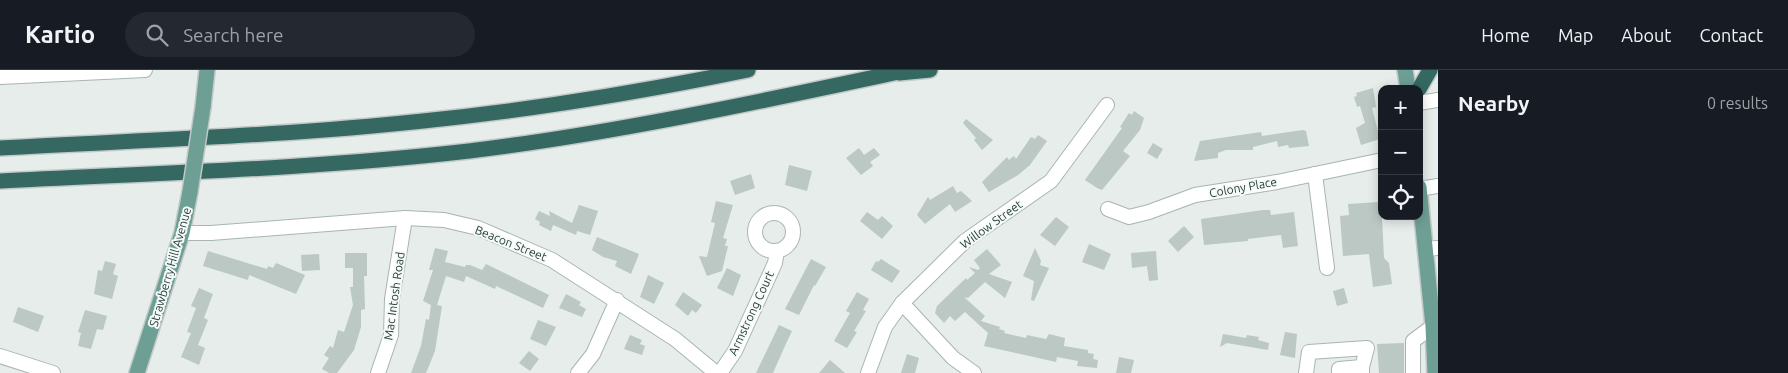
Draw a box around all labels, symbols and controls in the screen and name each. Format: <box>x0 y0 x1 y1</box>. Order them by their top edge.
search box <box>125 12 475 57</box>
text: Kartio <box>25 21 95 48</box>
icon: search <box>143 21 171 49</box>
text: Search here <box>183 24 284 46</box>
text: Home <box>1481 25 1530 45</box>
text: Map <box>1558 25 1593 45</box>
text: About <box>1621 25 1671 45</box>
text: Contact <box>1699 25 1763 45</box>
map controls <box>1378 85 1423 220</box>
button: + <box>1378 85 1423 130</box>
text: Nearby <box>1458 91 1529 115</box>
text: 0 results <box>1707 94 1768 112</box>
button: − <box>1378 130 1423 175</box>
street label: Colony Place <box>1208 175 1278 199</box>
button: locate <box>1378 175 1423 220</box>
street label: Willow Street <box>958 197 1025 251</box>
street label: Strawberry Hill Avenue <box>147 206 193 328</box>
street label: Beacon Street <box>473 223 549 263</box>
street label: Mac Intosh Road <box>381 251 407 341</box>
street label: Armstrong Court <box>726 269 776 357</box>

